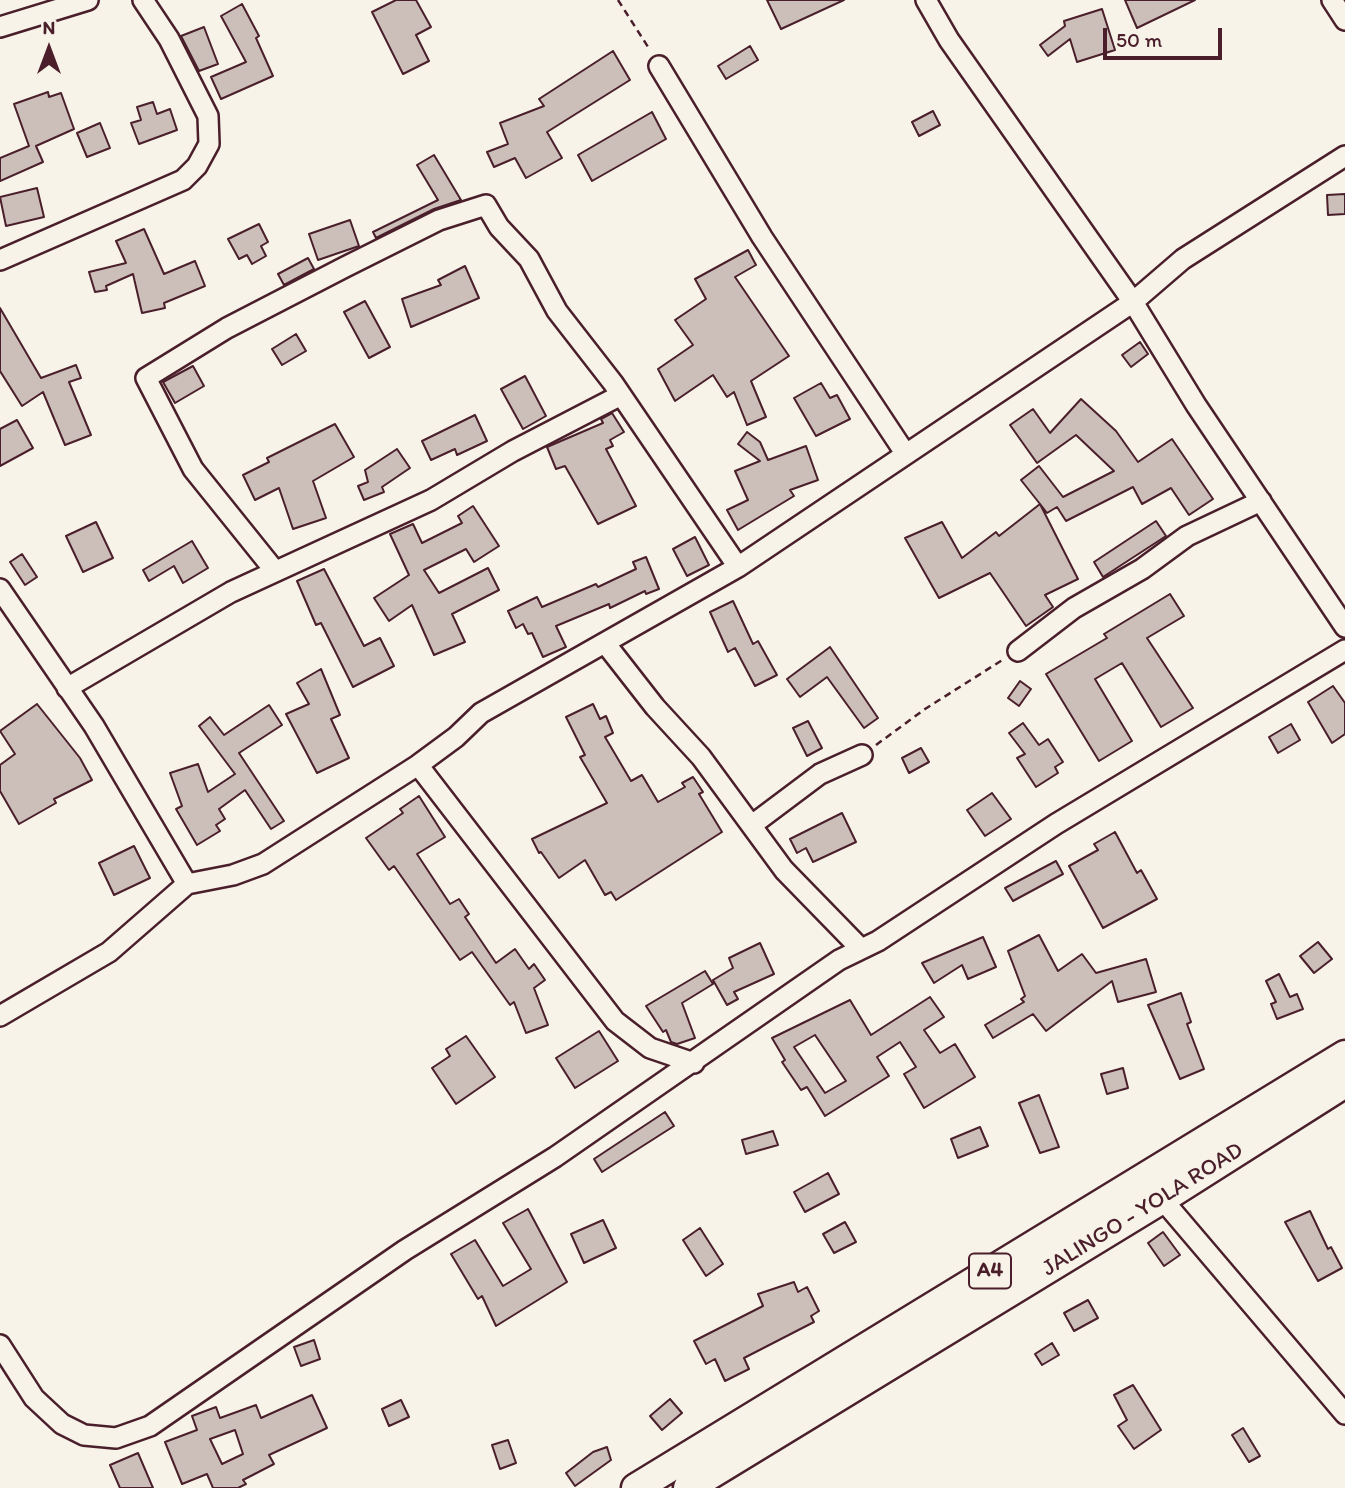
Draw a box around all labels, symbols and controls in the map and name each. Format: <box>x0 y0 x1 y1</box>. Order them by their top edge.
north arrow <box>14 14 84 84</box>
scale bar <box>1107 14 1226 58</box>
text: N <box>43 16 55 39</box>
text: 50 m <box>1116 27 1162 52</box>
street label: JALINGO - YOLA ROAD <box>1037 1137 1249 1283</box>
road number: A4 <box>969 1254 1011 1288</box>

